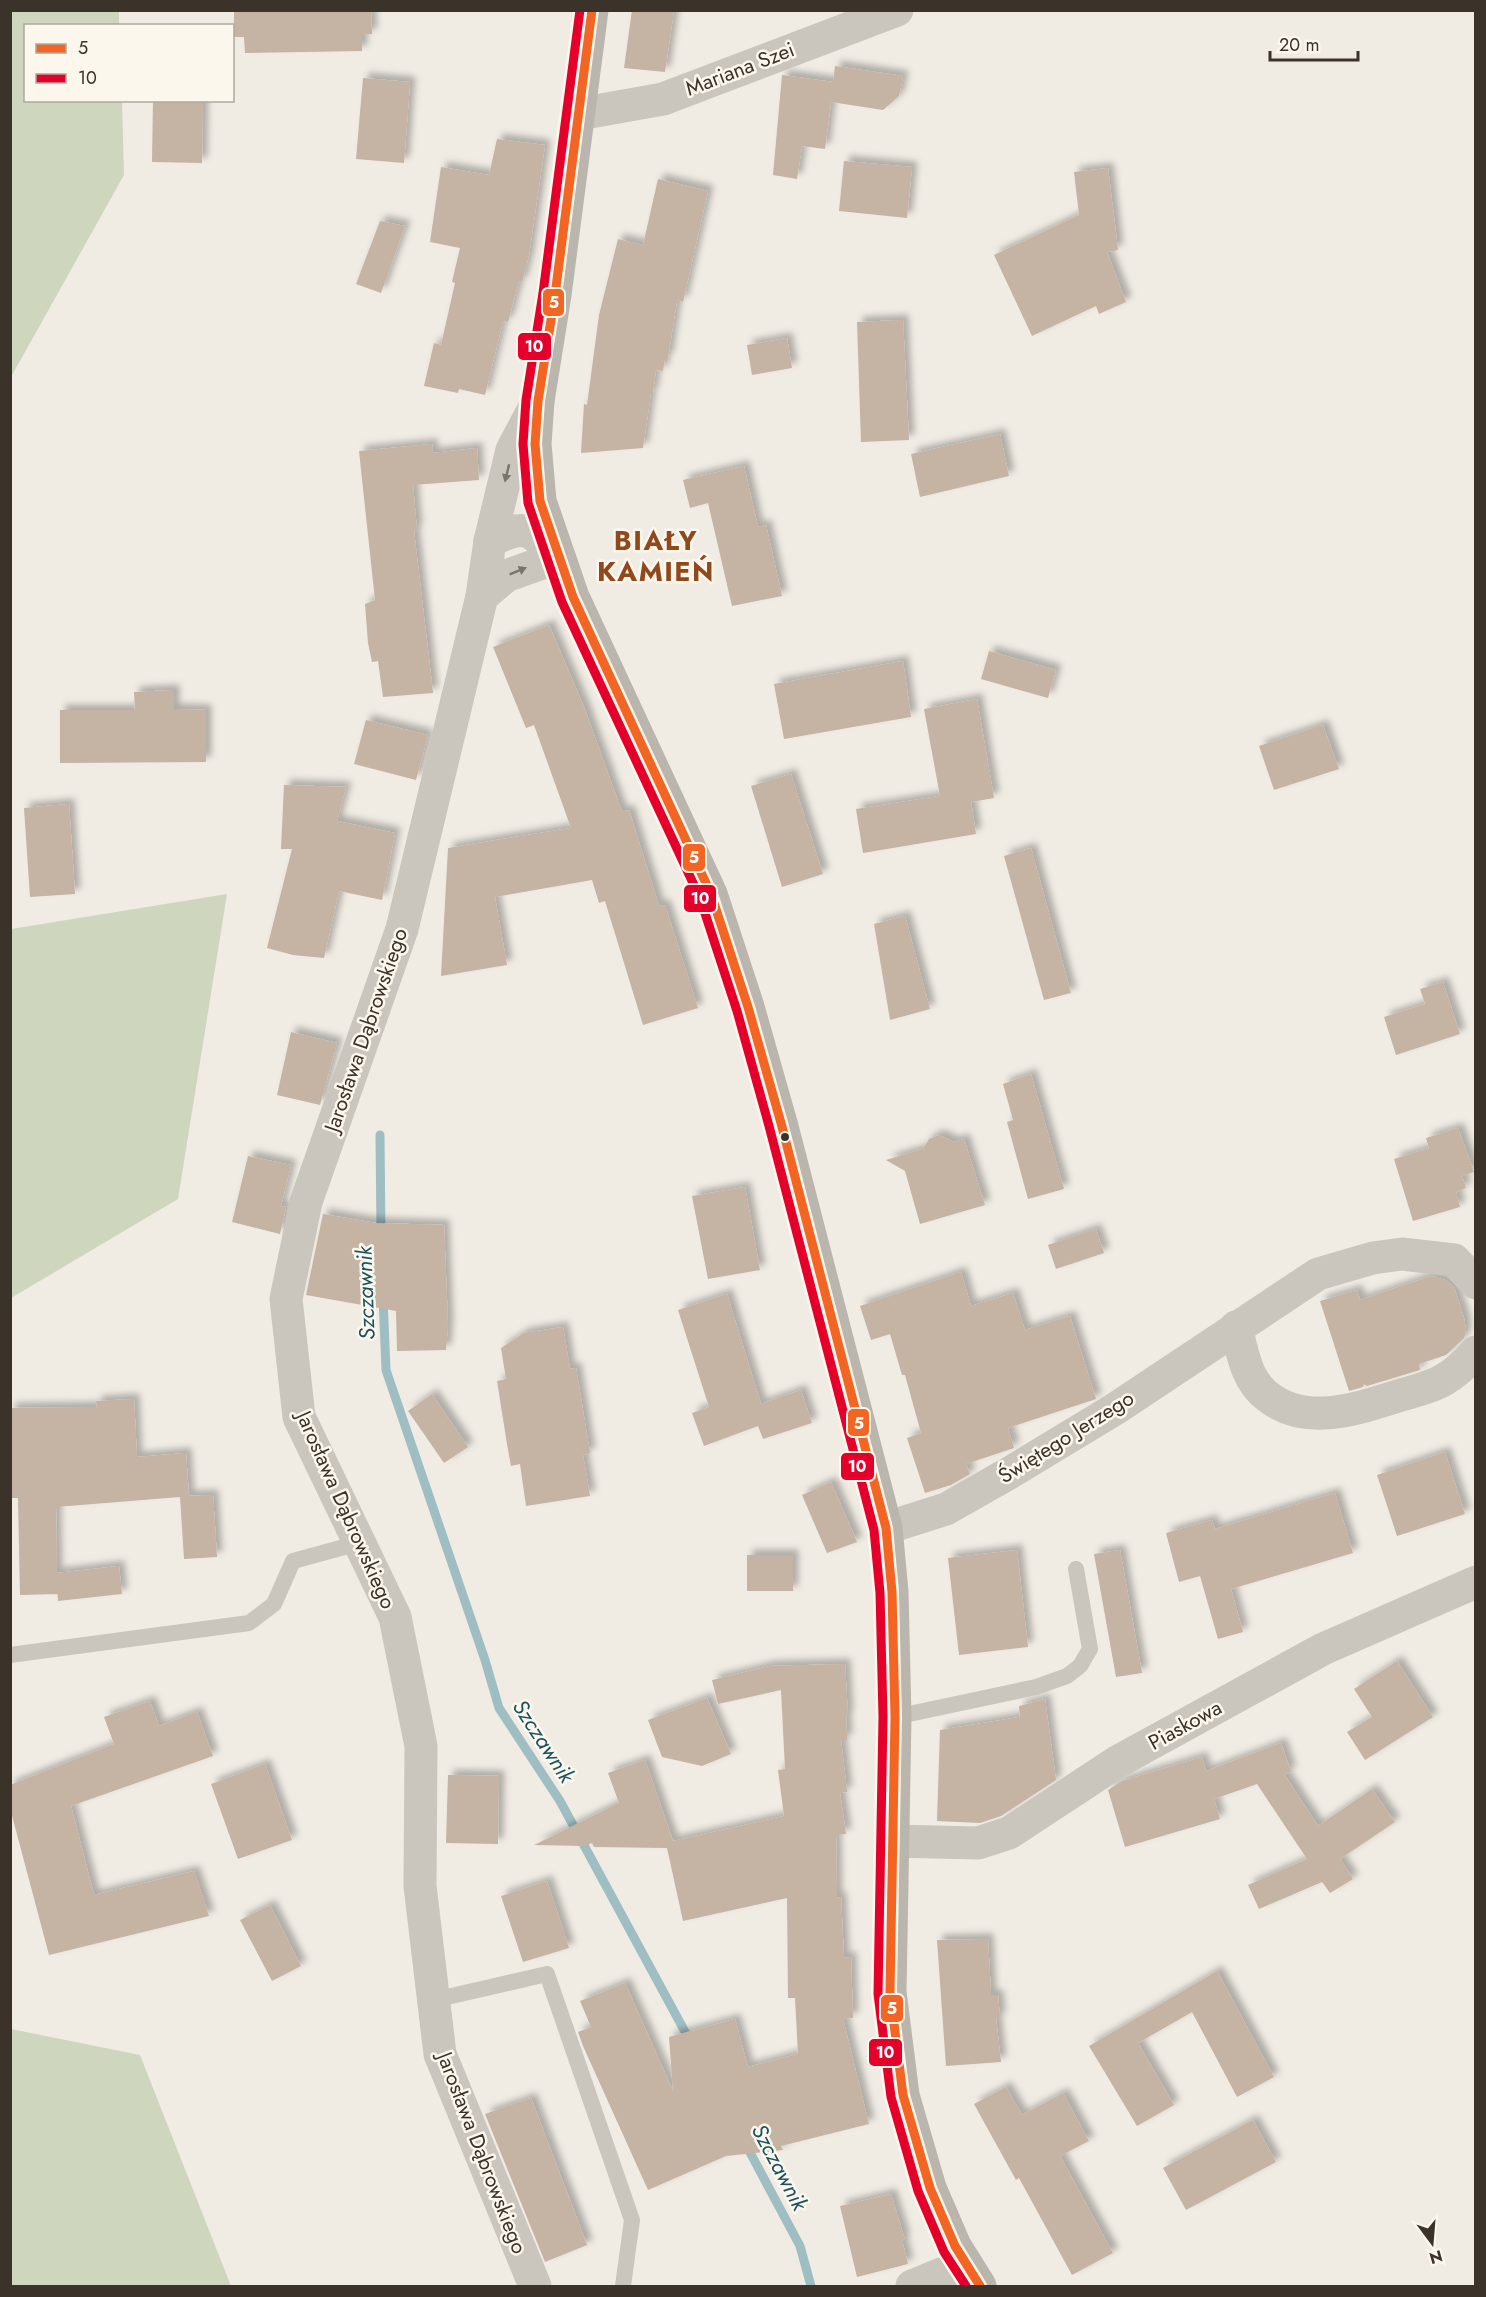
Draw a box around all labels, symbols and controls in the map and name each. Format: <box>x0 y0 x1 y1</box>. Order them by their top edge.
legend <box>24 24 234 102</box>
scale bar <box>1270 24 1358 62</box>
text: 20 m <box>1279 32 1319 58</box>
street label: Mariana Szei <box>681 34 799 104</box>
text: 5 <box>78 35 88 61</box>
text: 10 <box>78 65 97 91</box>
line badge: 5 <box>542 288 565 317</box>
text: 5 <box>549 291 559 314</box>
line badge: 10 <box>517 332 552 361</box>
text: 10 <box>525 335 543 358</box>
one-way arrow <box>501 464 511 483</box>
district label: BIAŁY KAMIEŃ <box>597 521 715 591</box>
one-way arrow <box>509 566 527 576</box>
line badge: 5 <box>682 843 706 872</box>
text: 5 <box>689 846 699 869</box>
line badge: 10 <box>683 884 717 913</box>
text: 10 <box>691 887 709 910</box>
street label: Jarosława Dąbrowskiego <box>316 924 415 1139</box>
unlabelled marker <box>779 1131 791 1143</box>
water label: Szczawnik <box>347 1244 383 1340</box>
street label: Świętego Jerzego <box>992 1383 1140 1491</box>
street label: Jarosława Dąbrowskiego <box>288 1404 403 1614</box>
line badge: 5 <box>847 1408 870 1437</box>
text: 5 <box>854 1412 864 1435</box>
line badge: 10 <box>840 1452 875 1481</box>
text: 10 <box>848 1455 866 1478</box>
street label: Piaskowa <box>1143 1692 1227 1758</box>
water label: Szczawnik <box>505 1693 584 1790</box>
line badge: 5 <box>880 1994 904 2023</box>
text: 5 <box>887 1997 897 2020</box>
line badge: 10 <box>868 2038 903 2067</box>
text: 10 <box>876 2041 894 2064</box>
street label: Jarosława Dąbrowskiego <box>429 2045 534 2258</box>
water label: Szczawnik <box>744 2118 817 2217</box>
north arrow <box>1402 2213 1462 2273</box>
text: N <box>1427 2244 1445 2270</box>

